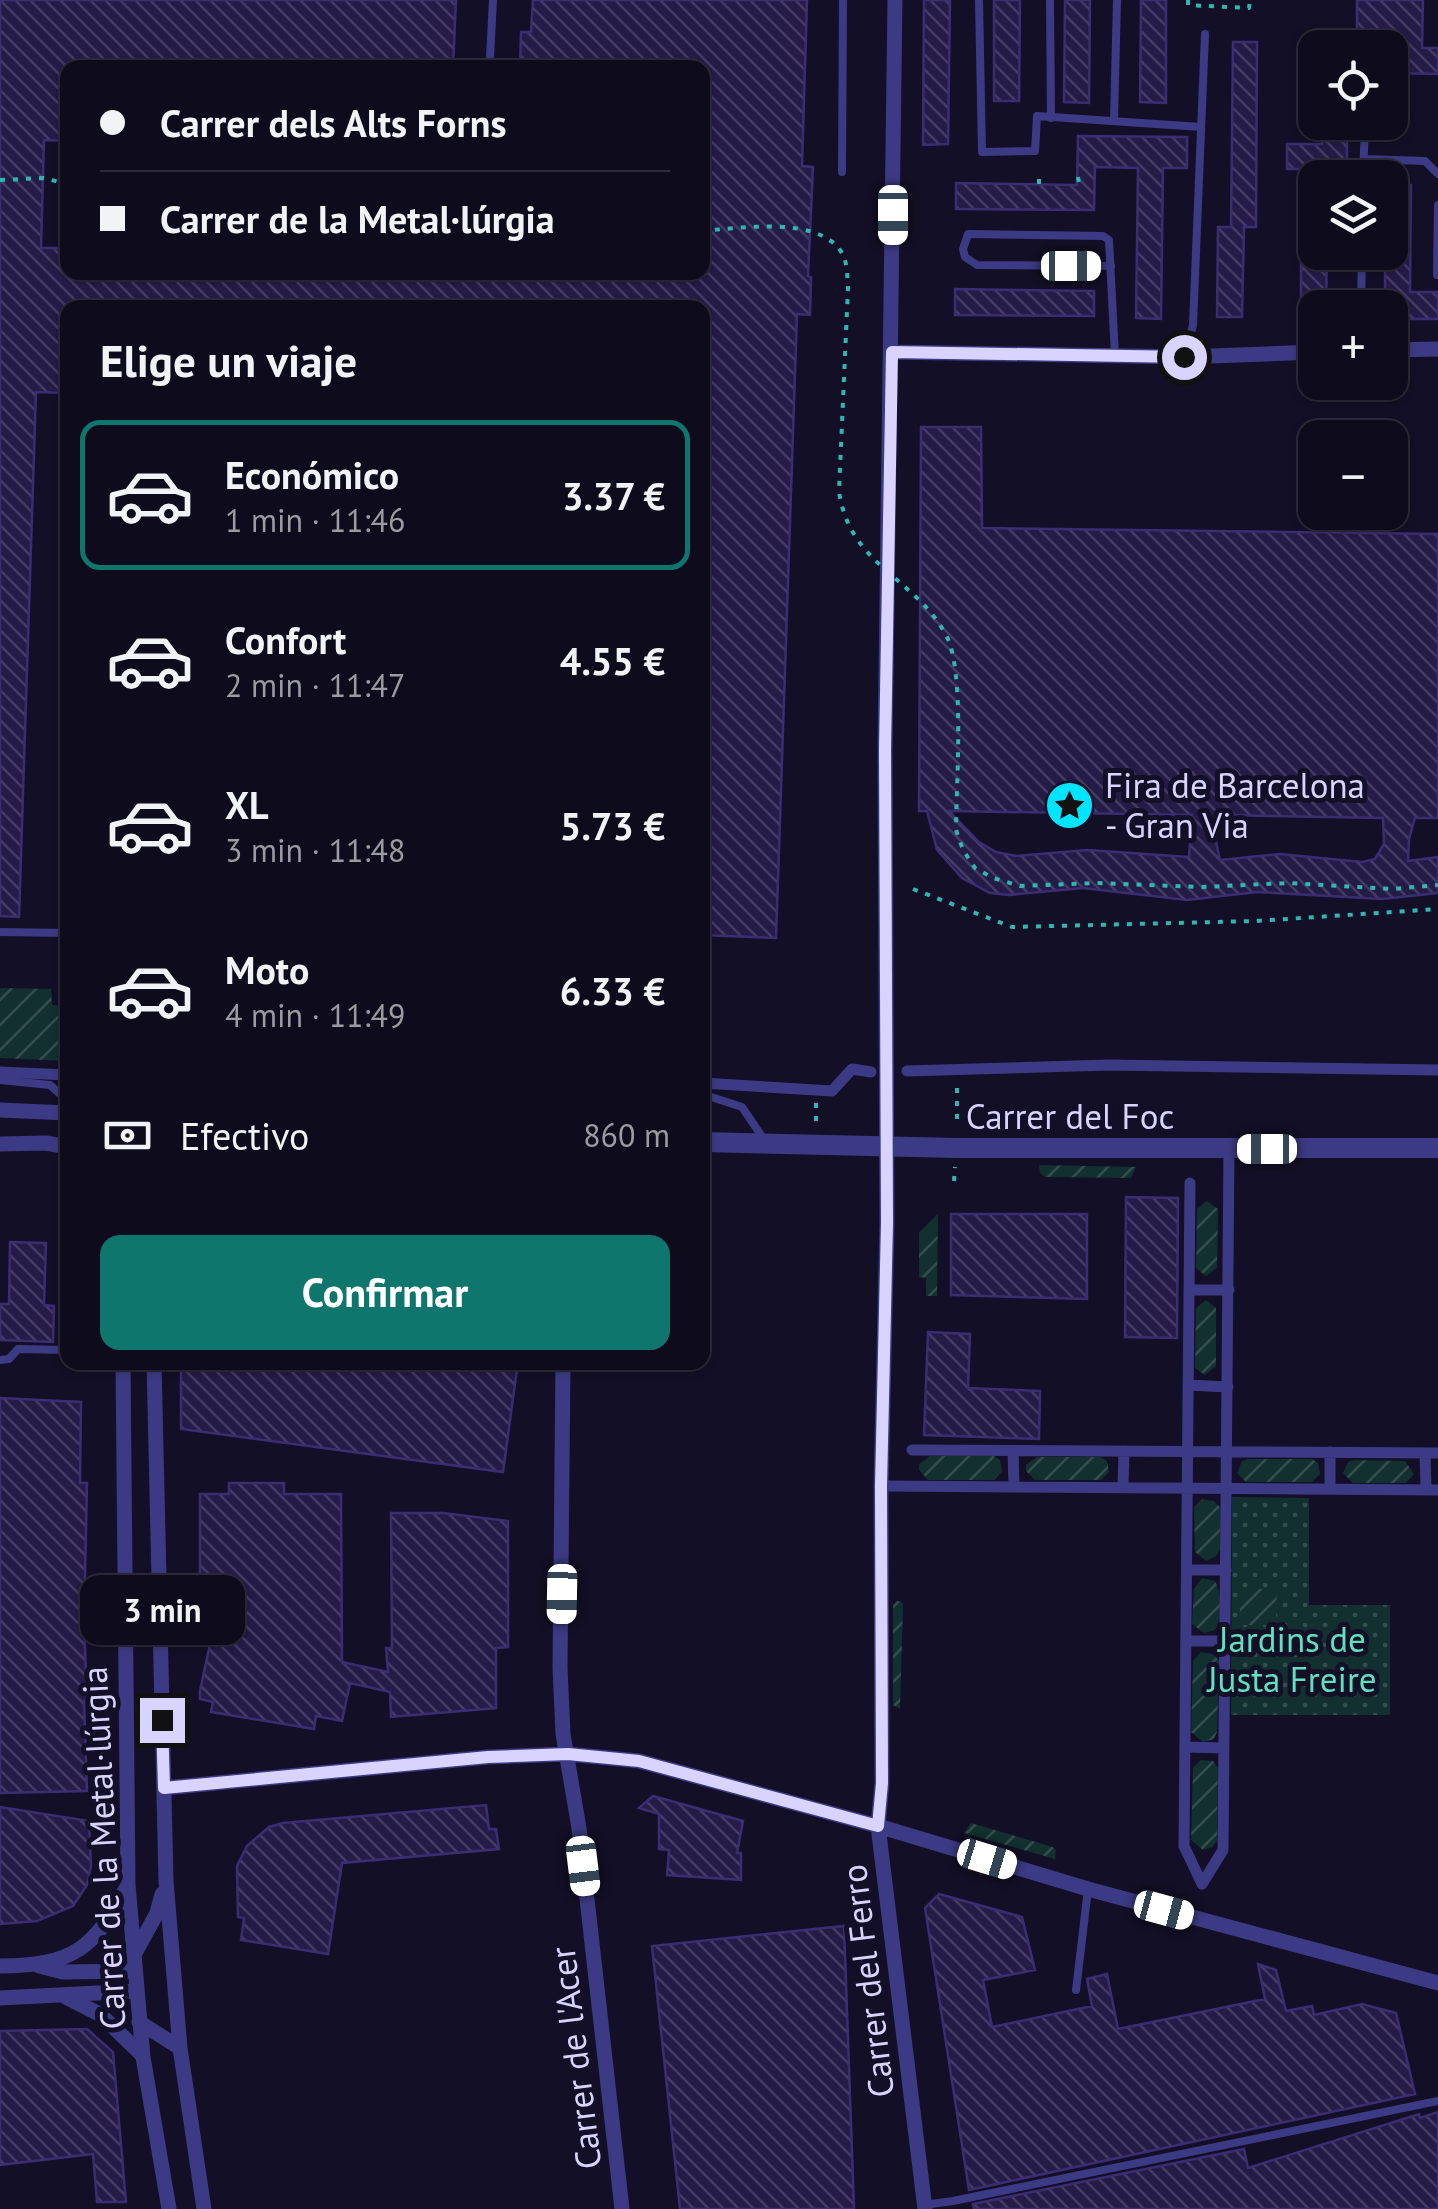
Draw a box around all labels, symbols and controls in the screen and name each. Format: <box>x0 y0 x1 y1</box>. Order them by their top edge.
map controls <box>1298 30 1408 530</box>
button: locate <box>1298 30 1408 140</box>
text: Carrer dels Alts Forns <box>160 98 507 147</box>
button: layers <box>1298 160 1408 270</box>
car <box>878 185 908 245</box>
text: Carrer de la Metal·lúrgia <box>160 194 555 243</box>
car <box>1041 251 1101 281</box>
button: + <box>1298 290 1408 400</box>
text: Elige un viaje <box>100 331 357 389</box>
route start <box>1162 335 1207 380</box>
button: − <box>1298 420 1408 530</box>
icon: car <box>105 450 195 540</box>
text: Económico <box>225 450 399 499</box>
text: 3.37 € <box>562 471 665 520</box>
text: 1 min · 11:46 <box>225 499 405 541</box>
icon: car <box>105 615 195 705</box>
text: Confort <box>225 615 346 664</box>
text: 4.55 € <box>560 636 665 685</box>
text: 2 min · 11:47 <box>225 664 405 706</box>
place label: Fira de Barcelona - Gran Via <box>1105 762 1365 848</box>
place icon: Fira de Barcelona - Gran Via <box>1044 779 1096 831</box>
icon: car <box>105 780 195 870</box>
text: XL <box>225 780 269 829</box>
text: 5.73 € <box>560 801 665 850</box>
text: 3 min · 11:48 <box>225 829 405 871</box>
icon: car <box>105 945 195 1035</box>
text: Moto <box>225 945 309 994</box>
text: 6.33 € <box>560 966 665 1015</box>
text: 4 min · 11:49 <box>225 994 405 1036</box>
street label: Carrer del Foc <box>966 1093 1174 1139</box>
icon: cash <box>100 1108 155 1163</box>
text: Efectivo <box>180 1111 309 1160</box>
text: 860 m <box>583 1114 670 1156</box>
car <box>1237 1134 1297 1164</box>
button: Confirmar <box>100 1235 670 1350</box>
car <box>546 1564 578 1624</box>
callout: 3 min <box>80 1575 244 1645</box>
text: 3 min <box>123 1589 202 1631</box>
park label: Jardins de Justa Freire <box>1205 1616 1377 1702</box>
street label: Carrer de la Metal·lúrgia <box>71 1665 135 2031</box>
route end <box>140 1698 185 1743</box>
car <box>564 1834 602 1898</box>
car <box>954 1836 1020 1882</box>
street label: Carrer del Ferro <box>830 1862 904 2100</box>
car <box>1131 1888 1197 1932</box>
street label: Carrer de l'Acer <box>539 1944 611 2172</box>

